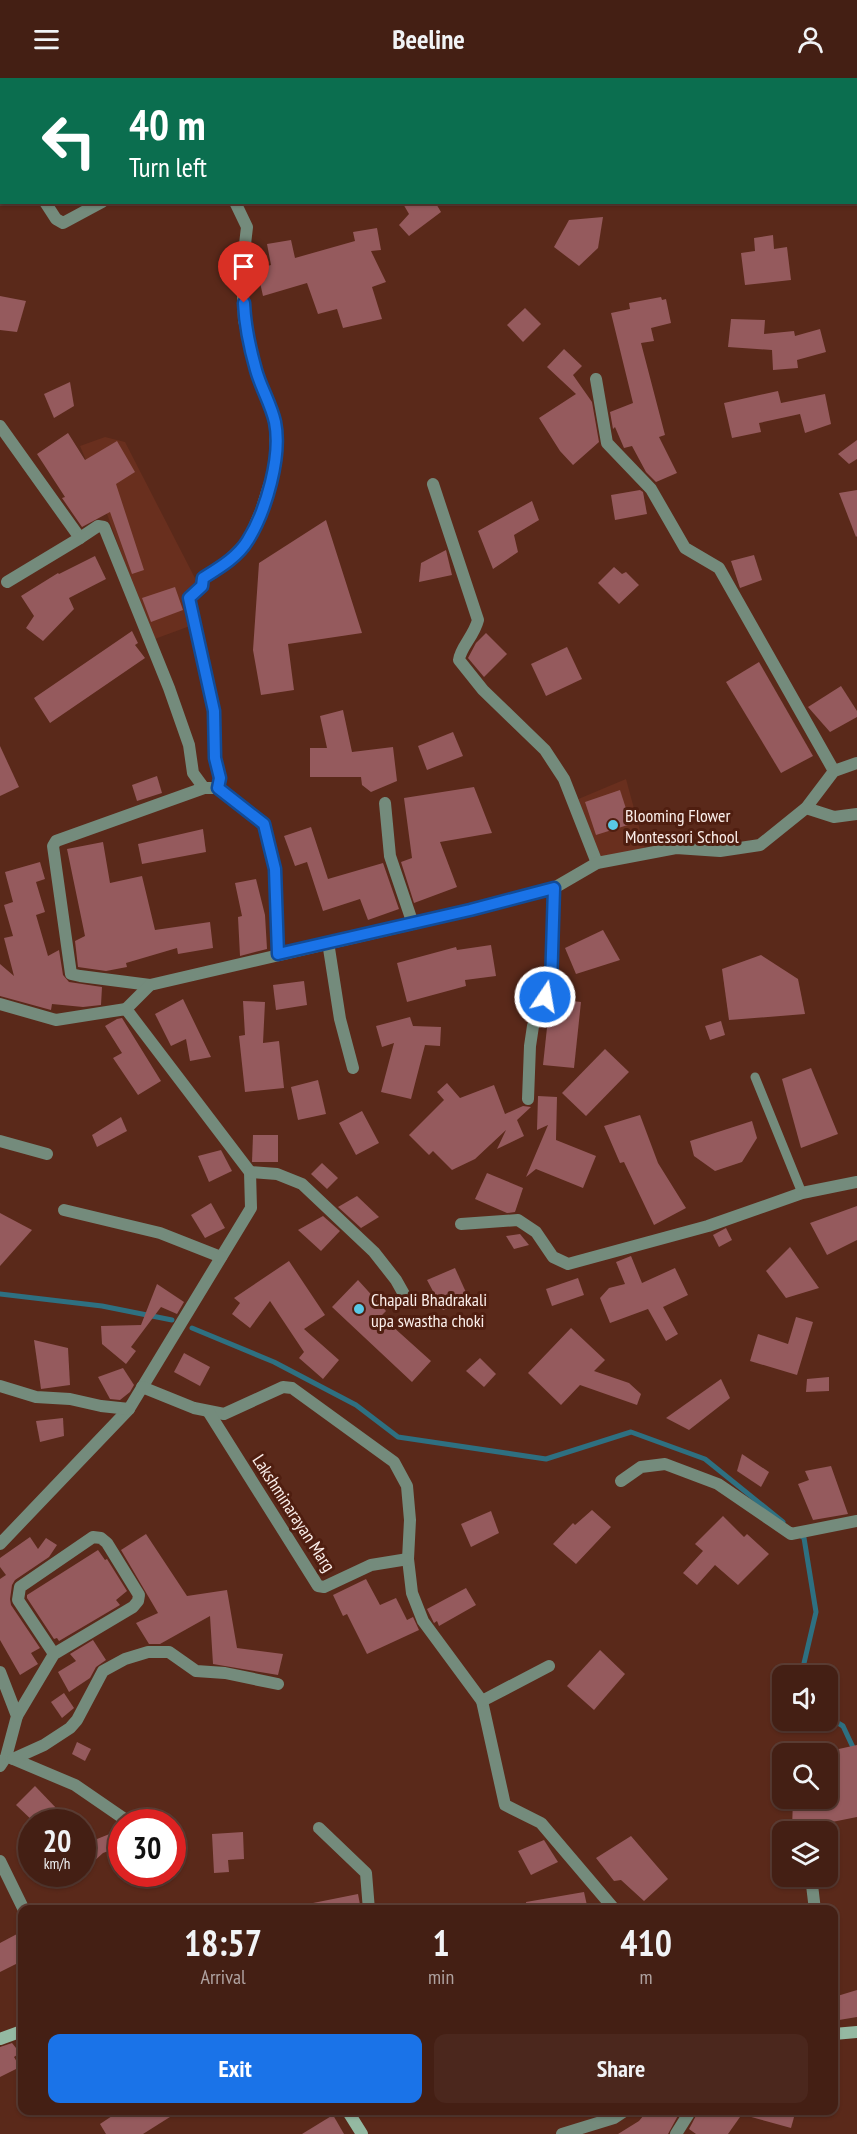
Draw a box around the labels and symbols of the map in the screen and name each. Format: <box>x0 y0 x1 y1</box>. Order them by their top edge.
pin <box>218 241 269 303</box>
place label: Blooming Flower Montessori School <box>625 804 740 848</box>
marker: Blooming Flower Montessori School <box>606 818 620 832</box>
position arrow <box>513 965 577 1029</box>
place label: Chapali Bhadrakali upa swastha choki <box>371 1288 487 1332</box>
marker: Chapali Bhadrakali upa swastha choki <box>352 1302 366 1316</box>
street label: Lakshminarayan Marg <box>248 1450 340 1576</box>
speed limit sign: 30 <box>108 1809 186 1887</box>

